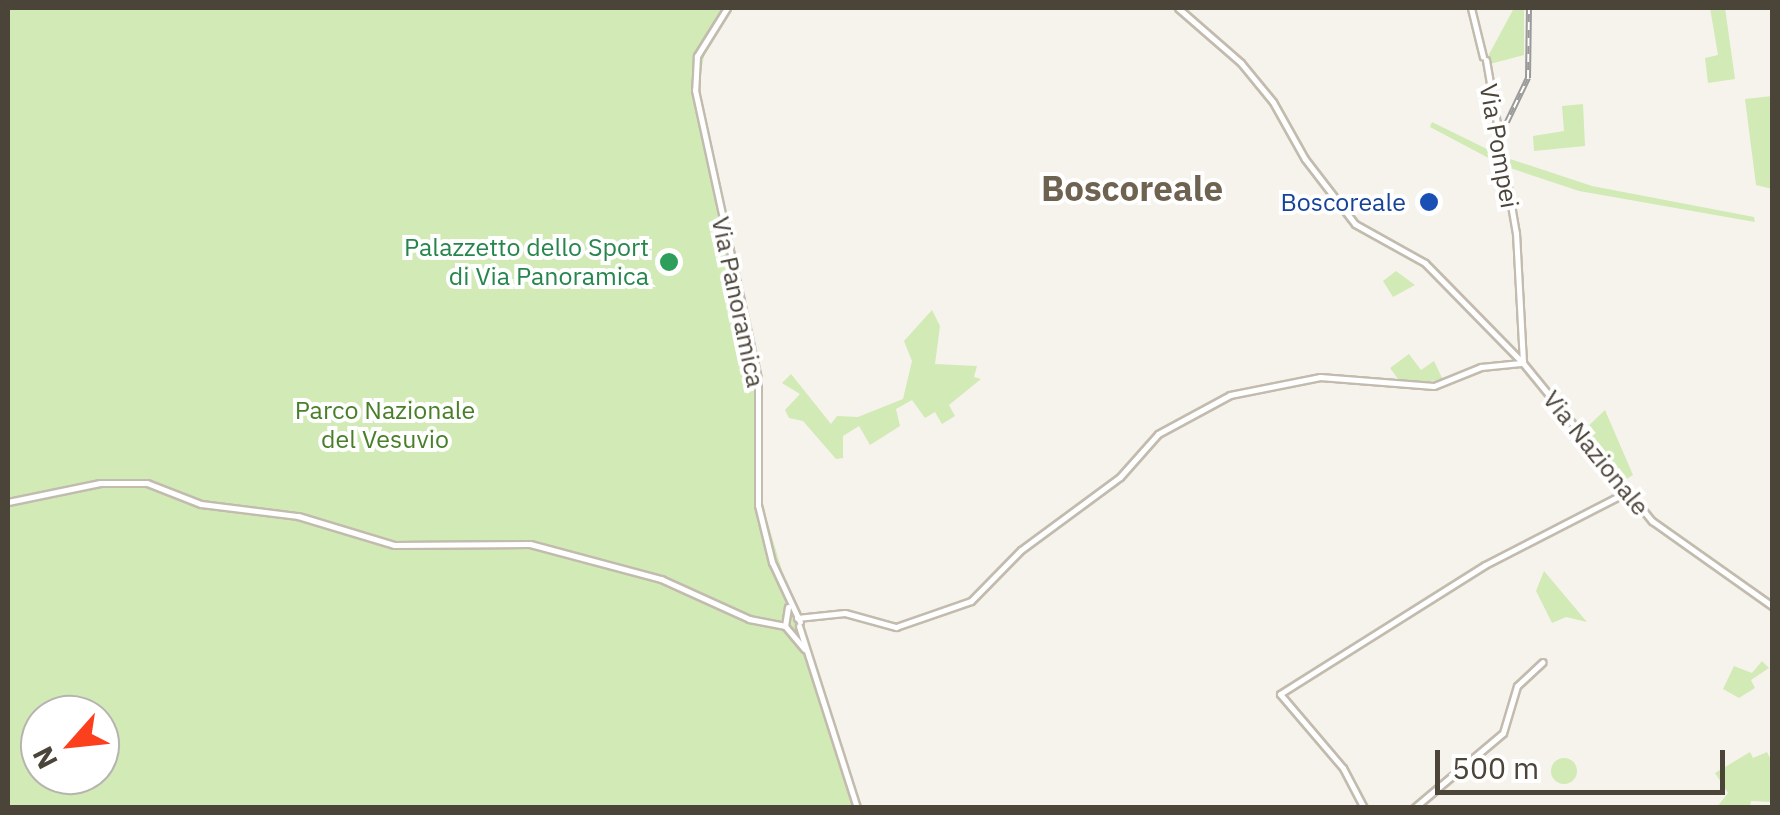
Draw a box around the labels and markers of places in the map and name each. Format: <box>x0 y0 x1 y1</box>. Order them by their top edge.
place label: Boscoreale <box>1280 187 1406 217</box>
marker: Boscoreale <box>1416 189 1442 215</box>
place label: Palazzetto dello Sport di Via Panoramica <box>404 233 649 292</box>
marker: Palazzetto dello Sport di Via Panoramica <box>658 251 680 273</box>

